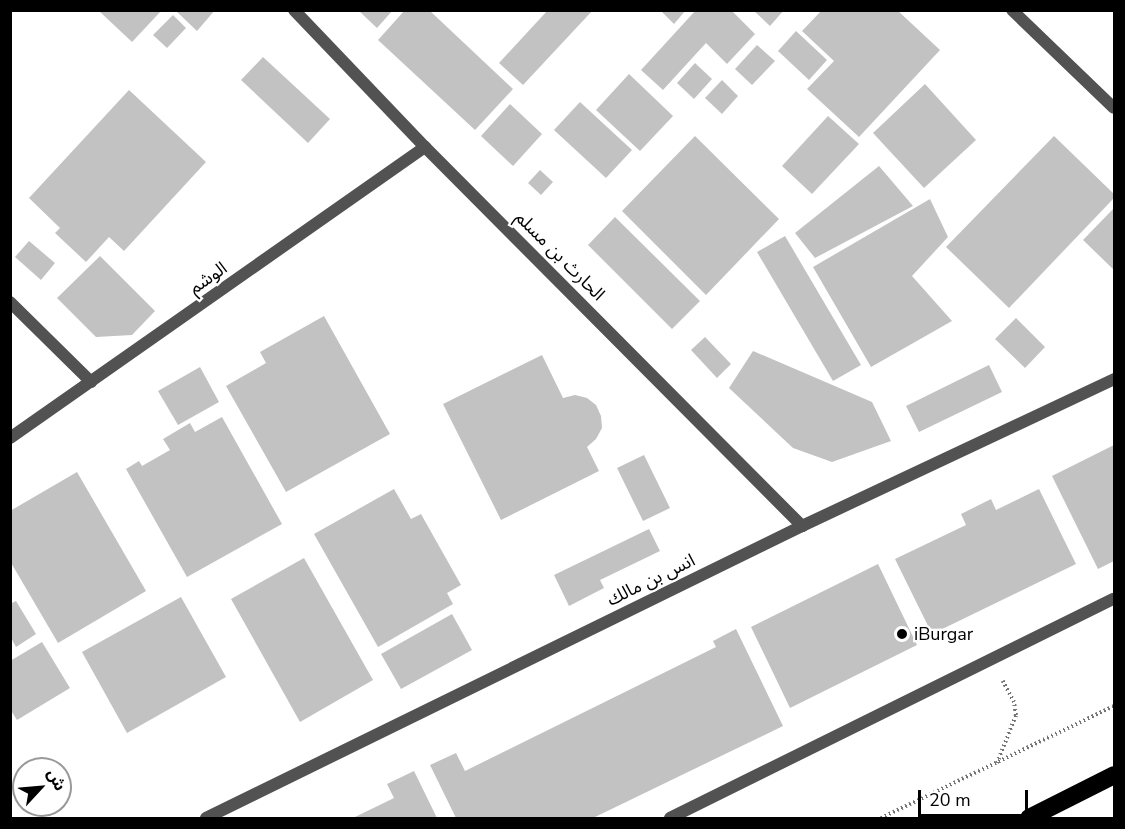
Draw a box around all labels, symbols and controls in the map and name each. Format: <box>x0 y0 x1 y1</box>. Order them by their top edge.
street label: الحارث بن مسلم <box>511 207 609 305</box>
street label: الوشم <box>185 257 231 299</box>
street label: انس بن مالك <box>603 549 699 611</box>
place label: iBurgar <box>914 623 973 645</box>
marker: iBurgar <box>895 627 909 641</box>
north arrow <box>12 757 72 817</box>
text: ش <box>42 765 71 795</box>
scale bar <box>921 778 1030 816</box>
text: 20 m <box>929 788 971 812</box>

